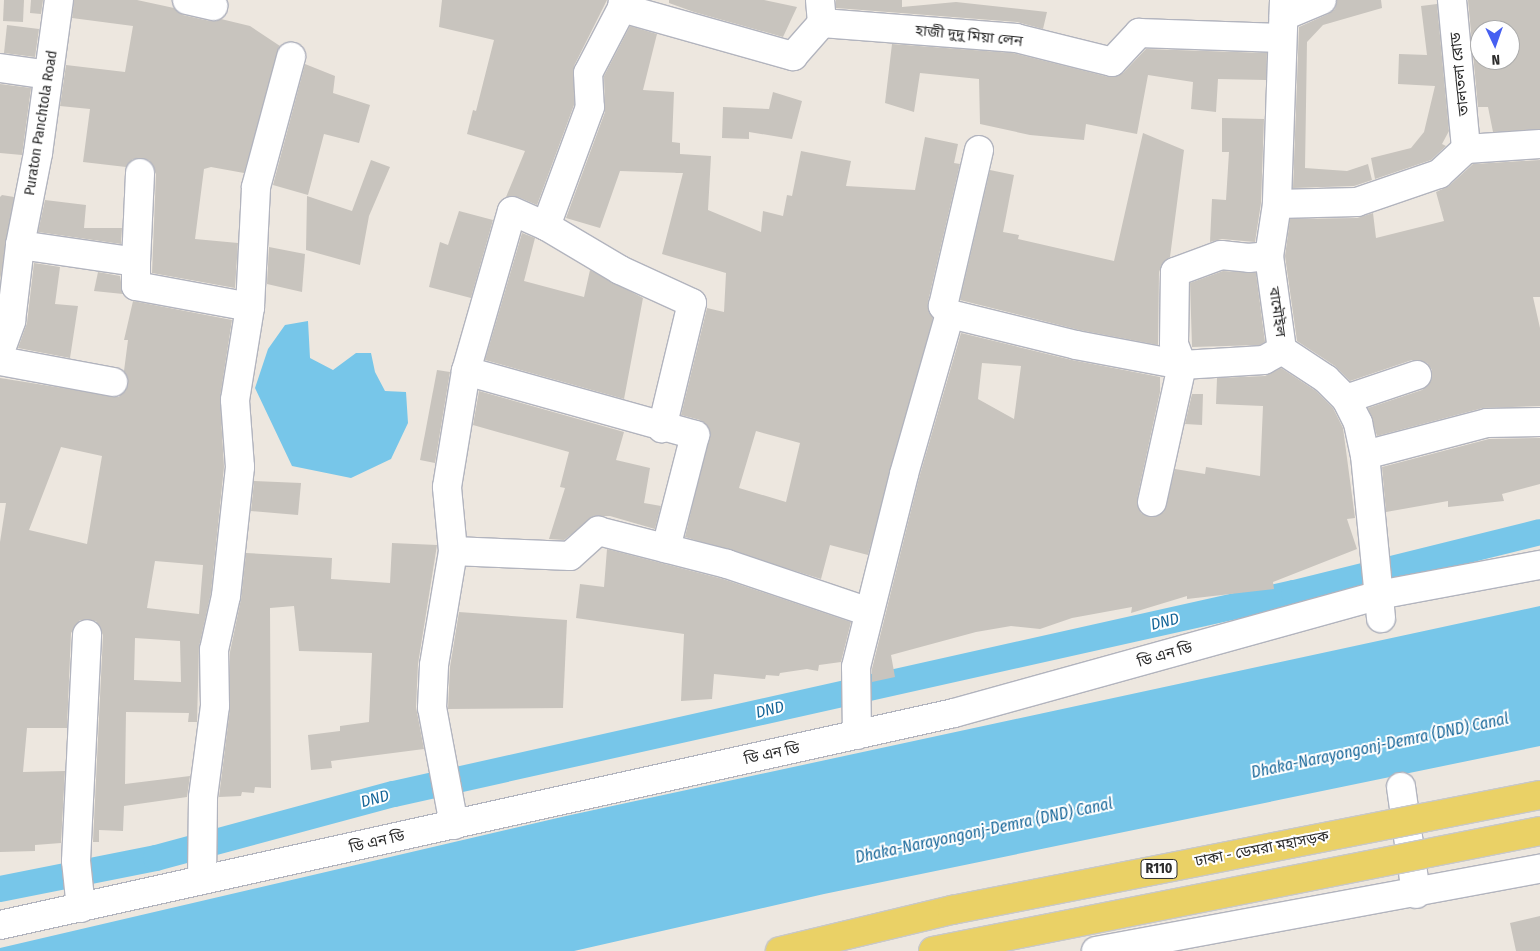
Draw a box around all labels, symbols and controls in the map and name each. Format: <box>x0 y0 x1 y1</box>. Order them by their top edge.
north arrow <box>1470 20 1520 70</box>
street label: হাজী দুদু মিয়া লেন <box>914 21 1024 51</box>
street label: তালতলা রোড <box>1447 31 1473 117</box>
street label: Puraton Panchtola Road <box>21 49 61 197</box>
text: N <box>1491 51 1500 68</box>
street label: বামৌইল <box>1265 286 1289 338</box>
water label: DND <box>1149 609 1181 635</box>
street label: ডি এন ডি <box>1135 639 1195 671</box>
water label: DND <box>754 697 786 723</box>
water label: Dhaka-Narayongonj-Demra (DND) Canal <box>1250 709 1510 783</box>
street label: ডি এন ডি <box>743 739 801 769</box>
water label: DND <box>359 786 391 812</box>
water label: Dhaka-Narayongonj-Demra (DND) Canal <box>854 794 1114 868</box>
street label: ডি এন ডি <box>348 827 406 857</box>
street label: ঢাকা - ডেমরা মহাসড়ক <box>1194 827 1330 871</box>
road number: R110 <box>1140 858 1178 881</box>

